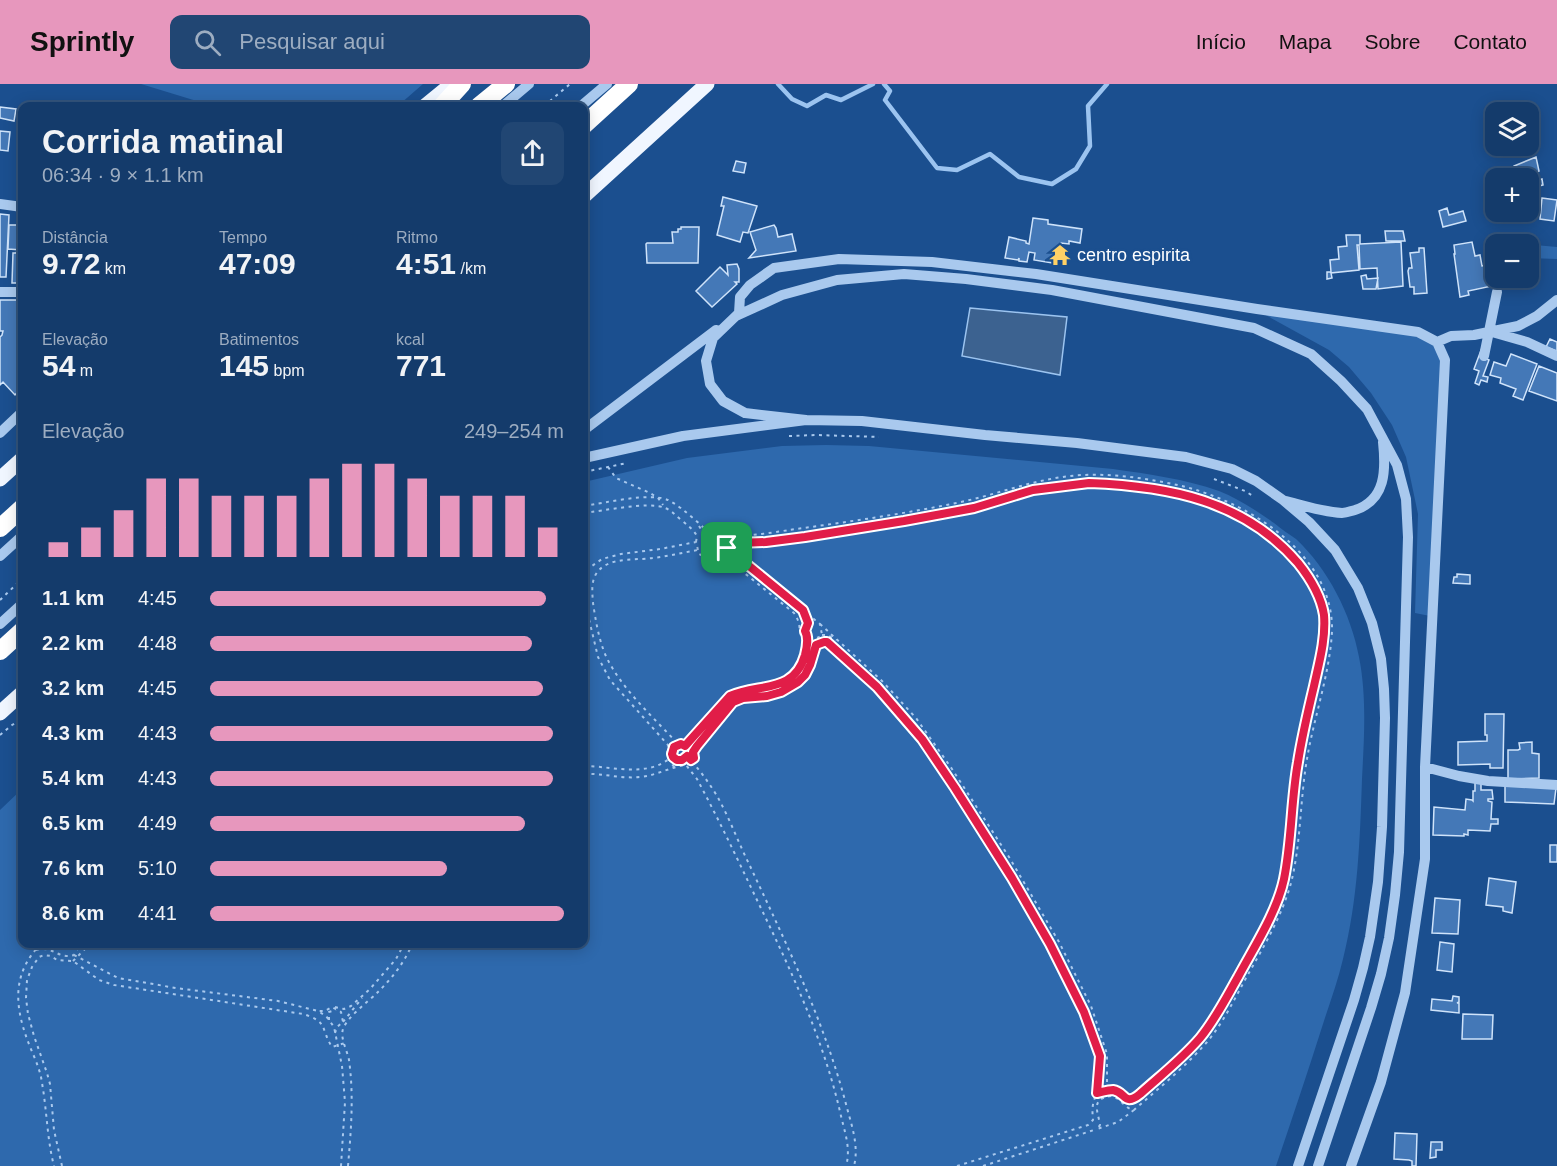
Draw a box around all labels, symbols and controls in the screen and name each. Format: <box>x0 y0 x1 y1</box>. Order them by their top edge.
search box <box>170 15 590 69</box>
text: Sprintly <box>30 26 134 57</box>
icon: search <box>191 26 224 59</box>
text: Pesquisar aqui <box>239 29 385 54</box>
text: Início <box>1196 30 1246 53</box>
text: Mapa <box>1279 30 1331 53</box>
text: Sobre <box>1364 30 1420 53</box>
text: Contato <box>1453 30 1527 53</box>
map controls <box>1485 102 1539 288</box>
button: layers <box>1485 102 1539 156</box>
button: share <box>501 122 564 185</box>
text: Corrida matinal <box>42 123 284 160</box>
text: 06:34 · 9 × 1.1 km <box>42 164 204 186</box>
button: + <box>1485 168 1539 222</box>
text: Distância <box>42 229 108 246</box>
text: Tempo <box>219 229 267 246</box>
text: Ritmo <box>396 229 438 246</box>
button: − <box>1485 234 1539 288</box>
temple icon: centro espirita <box>1048 243 1072 267</box>
place label: centro espirita <box>1077 245 1191 265</box>
text: 9.72 <box>42 247 100 280</box>
text: 47:09 <box>219 247 296 280</box>
text: 4:51 <box>396 247 456 280</box>
text: km <box>100 260 126 277</box>
text: /km <box>456 260 486 277</box>
text: Elevação <box>42 331 108 348</box>
text: Batimentos <box>219 331 299 348</box>
text: kcal <box>396 331 424 348</box>
text: 54 <box>42 349 75 382</box>
text: 145 <box>219 349 269 382</box>
text: 771 <box>396 349 446 382</box>
text: m <box>75 362 93 379</box>
text: bpm <box>269 362 305 379</box>
text: Elevação <box>42 420 124 442</box>
text: 249–254 m <box>464 420 564 442</box>
pin <box>701 522 752 573</box>
icon: arrive <box>710 531 743 564</box>
text: 1.1 km <box>42 587 104 609</box>
text: 4:45 <box>138 587 177 609</box>
text: 2.2 km <box>42 632 104 654</box>
text: 4:48 <box>138 632 177 654</box>
text: 3.2 km <box>42 677 104 699</box>
text: 4:45 <box>138 677 177 699</box>
text: 4.3 km <box>42 722 104 744</box>
text: 4:43 <box>138 722 177 744</box>
text: 5.4 km <box>42 767 104 789</box>
text: 4:43 <box>138 767 177 789</box>
text: 6.5 km <box>42 812 104 834</box>
text: 4:49 <box>138 812 177 834</box>
text: 7.6 km <box>42 857 104 879</box>
text: 5:10 <box>138 857 177 879</box>
text: 8.6 km <box>42 902 104 924</box>
text: 4:41 <box>138 902 177 924</box>

